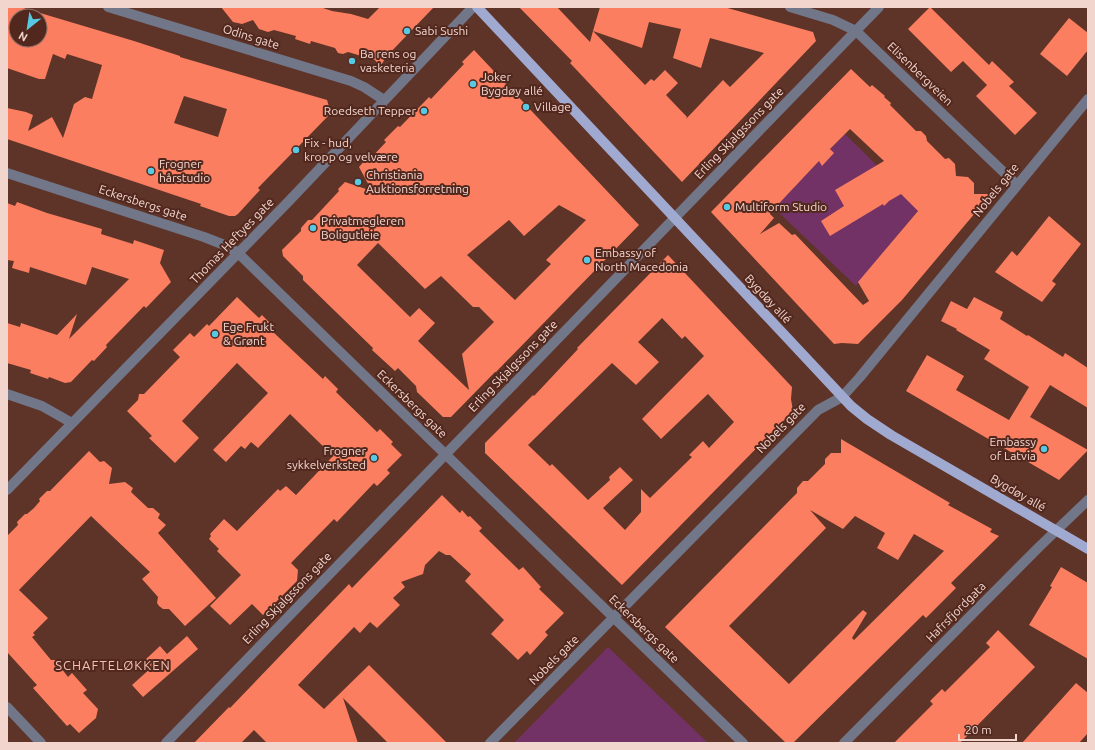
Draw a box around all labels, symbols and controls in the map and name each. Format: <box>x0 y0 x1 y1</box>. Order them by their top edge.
north arrow <box>8 8 48 48</box>
street label: Odins gate <box>221 22 281 51</box>
place label: Sabi Sushi <box>415 24 468 37</box>
marker: Sabi Sushi <box>402 26 412 36</box>
text: N <box>16 29 30 44</box>
street label: Elisenbergveien <box>885 39 956 108</box>
place label: Ba rens og vasketeria <box>360 47 416 74</box>
marker: Ba rens og vasketeria <box>347 56 357 66</box>
place label: Joker Bygdøy allé <box>481 70 543 97</box>
marker: Joker Bygdøy allé <box>468 79 478 89</box>
street label: Erling Skjalgssons gate <box>692 84 786 181</box>
place label: Village <box>534 100 571 113</box>
marker: Village <box>521 102 531 112</box>
place label: Roedseth Tepper <box>324 104 416 117</box>
marker: Roedseth Tepper <box>419 106 429 116</box>
place label: Fix - hud, kropp og velvære <box>304 136 398 163</box>
marker: Fix - hud, kropp og velvære <box>291 145 301 155</box>
place label: Frogner hårstudio <box>159 157 210 184</box>
street label: Nobels gate <box>970 160 1021 219</box>
marker: Frogner hårstudio <box>146 166 156 176</box>
place label: Christiania Auktionsforretning <box>366 168 469 195</box>
marker: Christiania Auktionsforretning <box>353 177 363 187</box>
street label: Eckersbergs gate <box>97 182 189 223</box>
street label: Thomas Heftyes gate <box>187 195 276 286</box>
place label: Multiform Studio <box>735 200 827 213</box>
marker: Multiform Studio <box>722 202 732 212</box>
place label: Privatmegleren Boligutleie <box>321 214 404 241</box>
marker: Privatmegleren Boligutleie <box>308 223 318 233</box>
place label: Embassy of North Macedonia <box>595 246 688 273</box>
marker: Embassy of North Macedonia <box>582 255 592 265</box>
street label: Bygdøy allé <box>743 272 794 326</box>
street label: Erling Skjalgssons gate <box>466 317 560 414</box>
place label: Ege Frukt & Grønt <box>223 320 274 347</box>
marker: Ege Frukt & Grønt <box>210 329 220 339</box>
street label: Eckersbergs gate <box>375 367 450 440</box>
street label: Nobels gate <box>753 400 808 455</box>
place label: Embassy of Latvia <box>990 435 1036 462</box>
place label: Frogner sykkelverksted <box>287 444 366 471</box>
marker: Embassy of Latvia <box>1039 444 1049 454</box>
marker: Frogner sykkelverksted <box>369 453 379 463</box>
street label: Bygdøy allé <box>988 471 1048 514</box>
street label: Erling Skjalgssons gate <box>240 549 334 646</box>
street label: Hafrsfjordgata <box>923 579 988 644</box>
street label: Eckersbergs gate <box>607 592 682 665</box>
street label: Nobels gate <box>526 632 581 687</box>
district label: SCHAFTELØKKEN <box>55 658 171 672</box>
scale bar <box>959 716 1016 742</box>
text: 20 m <box>965 723 992 736</box>

